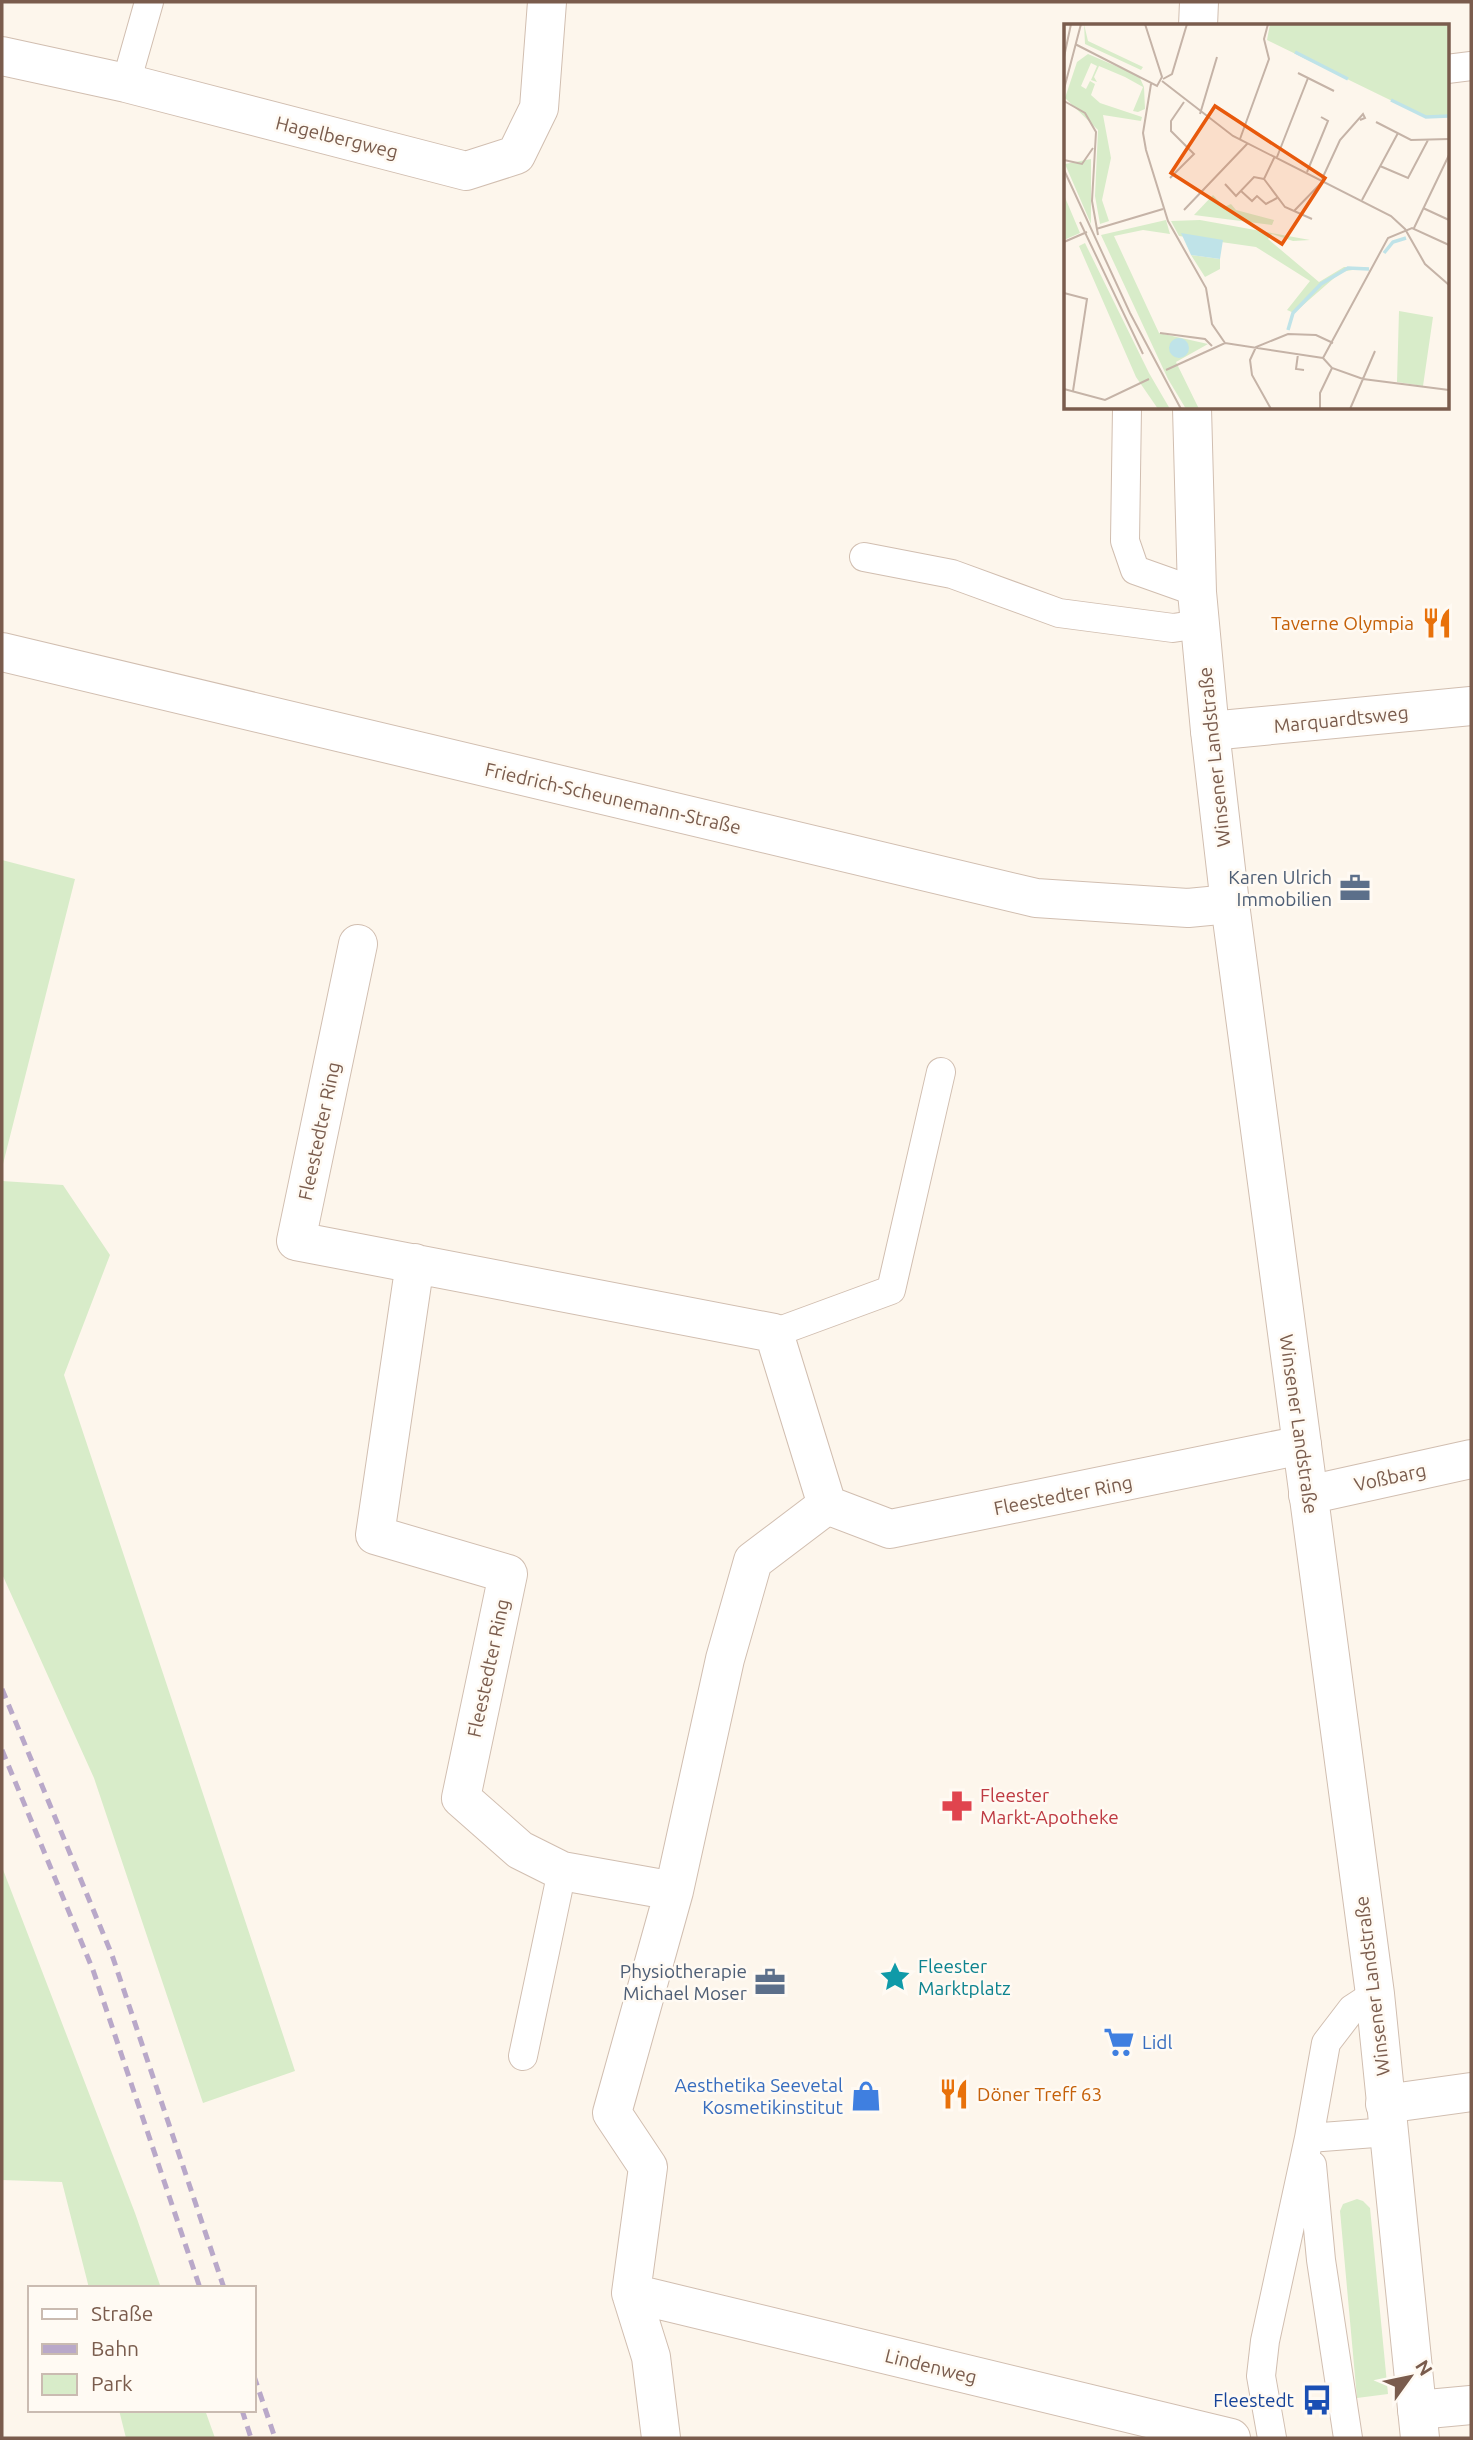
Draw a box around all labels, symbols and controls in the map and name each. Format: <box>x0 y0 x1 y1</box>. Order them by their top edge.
inset map <box>1064 24 1448 410</box>
street label: Hagelbergweg <box>274 111 400 163</box>
restaurant icon: Taverne Olympia <box>1420 606 1454 640</box>
place label: Taverne Olympia <box>1271 612 1414 634</box>
street label: Winsener Landstraße <box>1194 666 1234 848</box>
street label: Marquardtsweg <box>1273 701 1409 737</box>
street label: Friedrich-Scheunemann-Straße <box>483 758 743 838</box>
place label: Karen Ulrich Immobilien <box>1228 866 1332 910</box>
office icon: Karen Ulrich Immobilien <box>1338 871 1372 905</box>
street label: Fleestedter Ring <box>294 1060 344 1202</box>
street label: Winsener Landstraße <box>1276 1333 1322 1515</box>
street label: Voßbarg <box>1352 1459 1428 1495</box>
street label: Fleestedter Ring <box>992 1471 1134 1519</box>
street label: Fleestedter Ring <box>463 1597 513 1739</box>
place label: Fleester Markt-Apotheke <box>980 1784 1119 1828</box>
pharmacy icon: Fleester Markt-Apotheke <box>940 1789 974 1823</box>
street label: Winsener Landstraße <box>1350 1895 1394 2077</box>
place label: Fleester Marktplatz <box>918 1955 1011 1999</box>
place label: Physiotherapie Michael Moser <box>620 1960 747 2004</box>
place icon: Fleester Marktplatz <box>878 1960 912 1994</box>
office icon: Physiotherapie Michael Moser <box>753 1965 787 1999</box>
supermarket icon: Lidl <box>1102 2025 1136 2059</box>
place label: Lidl <box>1142 2031 1172 2053</box>
place label: Aesthetika Seevetal Kosmetikinstitut <box>675 2074 844 2118</box>
restaurant icon: Döner Treff 63 <box>937 2077 971 2111</box>
shop icon: Aesthetika Seevetal Kosmetikinstitut <box>849 2079 883 2113</box>
place label: Döner Treff 63 <box>977 2083 1102 2105</box>
legend <box>28 2286 256 2412</box>
text: Straße <box>91 2301 153 2325</box>
text: Bahn <box>91 2336 139 2360</box>
north arrow <box>1375 2342 1445 2412</box>
street label: Lindenweg <box>883 2344 979 2388</box>
text: N <box>1411 2356 1437 2380</box>
text: Park <box>91 2371 133 2395</box>
bus stop icon: Fleestedt <box>1300 2383 1334 2417</box>
place label: Fleestedt <box>1213 2389 1295 2411</box>

